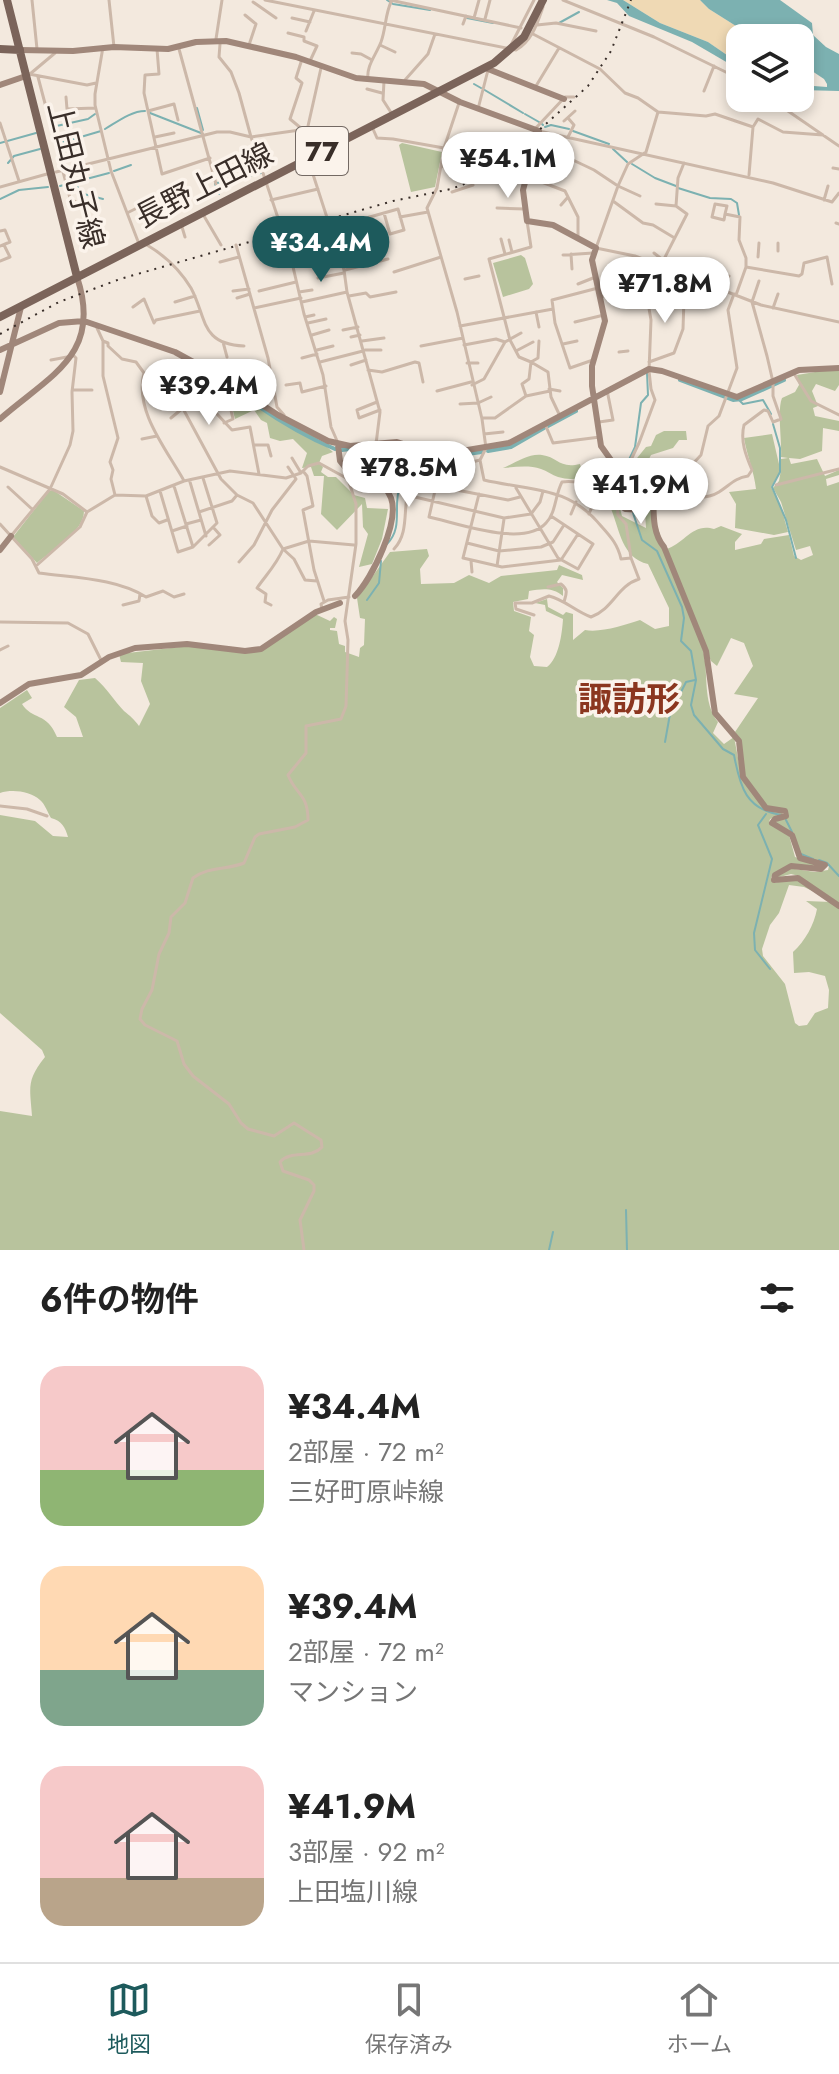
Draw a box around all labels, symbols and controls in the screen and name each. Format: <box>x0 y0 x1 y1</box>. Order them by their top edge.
map controls <box>726 24 814 112</box>
button: layers <box>726 24 814 112</box>
street label: 上田丸子線 <box>37 97 115 253</box>
road number: 77 <box>296 127 348 175</box>
street label: 長野上田線 <box>127 132 281 238</box>
pin: ¥54.1M <box>443 132 573 200</box>
text: ¥54.1M <box>459 139 557 177</box>
pin: ¥34.4M <box>256 216 386 284</box>
text: ¥34.4M <box>270 223 372 261</box>
pin: ¥71.8M <box>600 257 730 325</box>
text: ¥71.8M <box>618 264 712 302</box>
pin: ¥39.4M <box>144 359 274 427</box>
text: ¥39.4M <box>160 366 258 404</box>
pin: ¥78.5M <box>344 441 474 509</box>
text: ¥78.5M <box>360 448 458 486</box>
pin: ¥41.9M <box>576 458 706 526</box>
text: ¥41.9M <box>592 465 690 503</box>
district label: 諏訪形 <box>578 675 680 724</box>
text: 6件の物件 <box>40 1275 199 1324</box>
icon: filters <box>755 1276 799 1320</box>
text: ¥34.4M <box>288 1382 421 1431</box>
icon: home <box>104 1398 200 1494</box>
text: 2部屋 · 72 m² <box>288 1433 444 1471</box>
text: 三好町原峠線 <box>288 1473 444 1511</box>
text: ¥39.4M <box>288 1582 417 1631</box>
icon: home <box>104 1598 200 1694</box>
text: 2部屋 · 72 m² <box>288 1633 444 1671</box>
text: マンション <box>288 1673 418 1711</box>
text: ¥41.9M <box>288 1782 416 1831</box>
icon: home <box>104 1798 200 1894</box>
text: 3部屋 · 92 m² <box>288 1833 444 1871</box>
text: 上田塩川線 <box>288 1873 418 1911</box>
tab: 地図 <box>107 1978 151 2060</box>
tab: 保存済み <box>365 1978 453 2060</box>
tab: ホーム <box>667 1978 732 2060</box>

